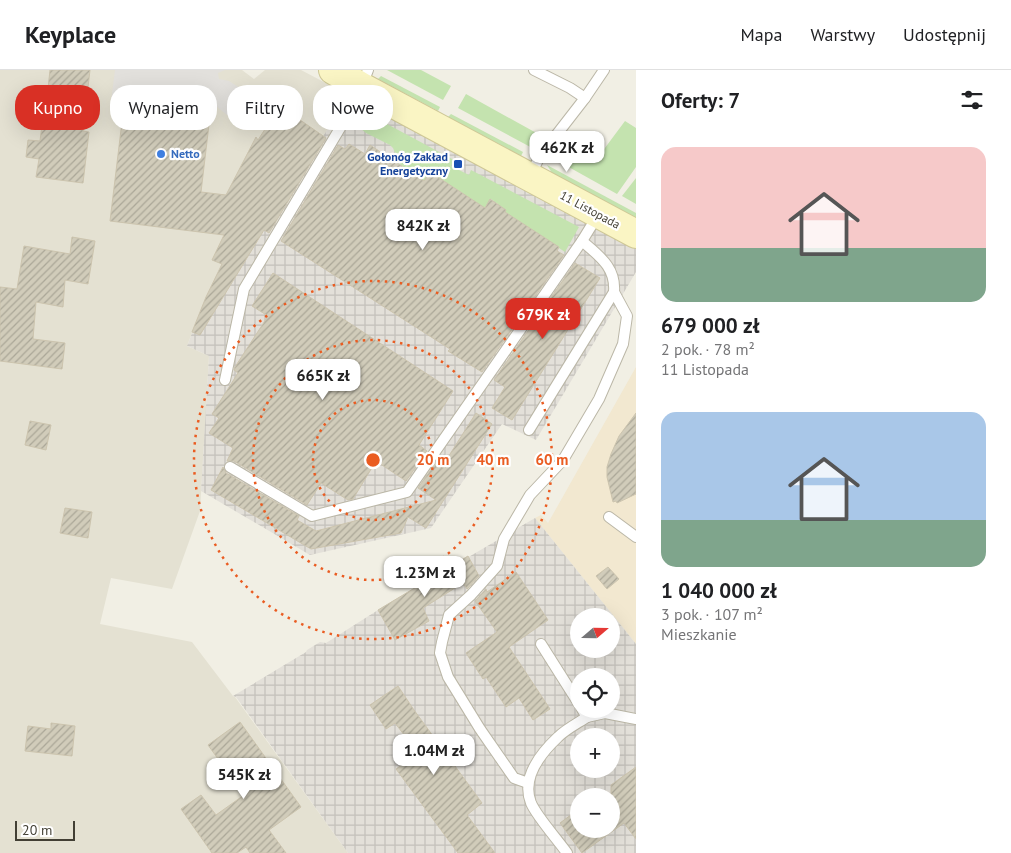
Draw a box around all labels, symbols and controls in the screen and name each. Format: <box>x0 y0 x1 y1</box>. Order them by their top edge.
text: Keyplace <box>25 19 116 50</box>
text: Mapa <box>741 23 782 46</box>
text: Warstwy <box>810 23 875 46</box>
text: Udostępnij <box>903 23 986 46</box>
chip: Kupno <box>15 85 100 130</box>
chip: Wynajem <box>110 85 217 130</box>
chip: Filtry <box>227 85 303 130</box>
chip: Nowe <box>313 85 393 130</box>
icon: filters <box>958 86 986 114</box>
text: Oferty: 7 <box>661 87 740 114</box>
pin: 462K zł <box>521 131 613 173</box>
text: 462K zł <box>540 137 594 157</box>
place label: Netto <box>171 146 200 161</box>
marker: Netto <box>155 148 167 160</box>
place label: Gołonóg Zakład Energetyczny <box>367 149 448 178</box>
marker: Gołonóg Zakład Energetyczny <box>452 158 464 170</box>
icon: home <box>779 179 869 269</box>
street label: 11 Listopada <box>558 187 623 232</box>
pin: 842K zł <box>377 208 469 251</box>
text: 842K zł <box>396 215 450 235</box>
pin: 679K zł <box>497 298 589 340</box>
text: 679K zł <box>516 304 570 324</box>
text: 679 000 zł <box>661 312 759 339</box>
text: 2 pok. · 78 m² <box>661 339 755 359</box>
pin: 665K zł <box>277 358 369 401</box>
text: 11 Listopada <box>661 359 749 379</box>
text: 665K zł <box>296 365 350 385</box>
icon: home <box>779 444 869 534</box>
text: 20 m <box>417 450 449 469</box>
text: 40 m <box>477 450 509 469</box>
text: 60 m <box>536 450 568 469</box>
centre of rings <box>364 451 382 469</box>
pin: 1.23M zł <box>373 556 477 598</box>
text: 1.23M zł <box>395 562 455 582</box>
text: 1 040 000 zł <box>661 577 777 604</box>
text: 3 pok. · 107 m² <box>661 604 763 624</box>
north arrow <box>570 608 620 658</box>
map controls <box>570 608 620 838</box>
text: Mieszkanie <box>661 624 737 644</box>
button: locate <box>570 668 620 718</box>
button: + <box>570 728 620 778</box>
pin: 1.04M zł <box>382 734 486 776</box>
text: 1.04M zł <box>404 740 464 760</box>
pin: 545K zł <box>198 758 290 800</box>
text: 545K zł <box>217 764 271 784</box>
button: − <box>570 788 620 838</box>
scale bar <box>15 818 75 841</box>
text: 20 m <box>22 821 52 839</box>

